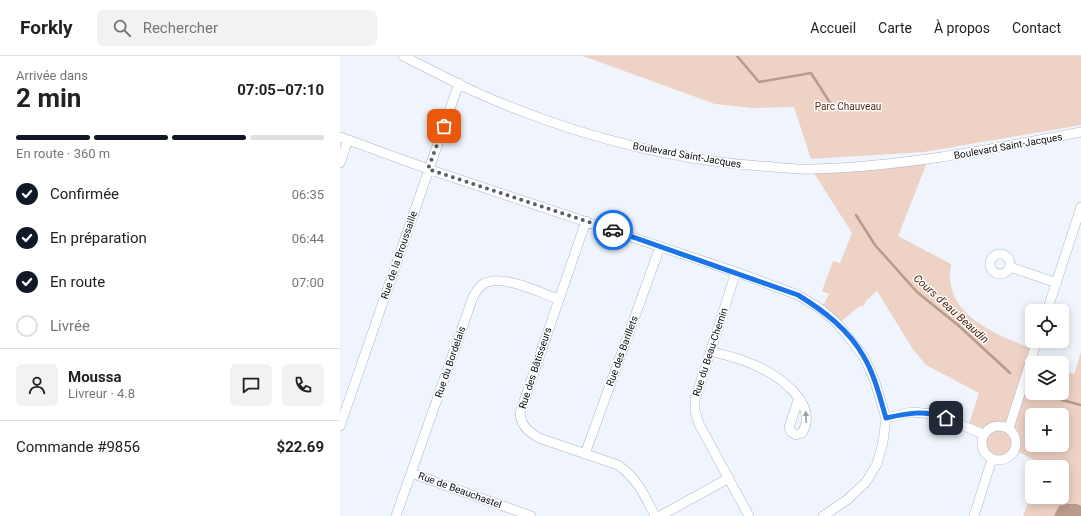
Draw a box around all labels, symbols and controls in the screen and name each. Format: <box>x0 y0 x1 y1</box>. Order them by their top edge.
search box <box>97 10 377 46</box>
text: Forkly <box>20 16 73 39</box>
icon: search <box>111 17 133 39</box>
text: Rechercher <box>143 19 218 37</box>
text: Accueil <box>810 20 856 36</box>
text: Carte <box>878 20 912 36</box>
text: À propos <box>934 20 990 36</box>
text: Contact <box>1012 20 1061 36</box>
text: Arrivée dans <box>16 68 88 83</box>
text: 07:05–07:10 <box>237 81 324 99</box>
text: 2 min <box>16 83 81 113</box>
park label: Parc Chauveau <box>815 101 881 112</box>
pin <box>427 109 461 143</box>
icon: bag <box>433 115 455 137</box>
street label: Boulevard Saint-Jacques <box>953 131 1063 161</box>
street label: Boulevard Saint-Jacques <box>632 140 742 170</box>
text: En route · 360 m <box>16 146 110 161</box>
icon: check <box>16 183 38 205</box>
text: Confirmée <box>50 185 119 203</box>
text: 06:35 <box>292 187 324 202</box>
street label: Rue de la Broussaille <box>379 210 419 300</box>
courier <box>593 210 633 250</box>
icon: car <box>602 219 624 241</box>
icon: check <box>16 227 38 249</box>
text: En préparation <box>50 229 147 247</box>
text: 06:44 <box>292 231 324 246</box>
icon: check <box>16 271 38 293</box>
water label: Cours d'eau Beaudin <box>911 272 991 346</box>
text: En route <box>50 273 105 291</box>
text: 07:00 <box>292 275 324 290</box>
map controls <box>1025 304 1069 504</box>
button: locate <box>1025 304 1069 348</box>
street label: Rue du Beau-Chemin <box>690 306 730 398</box>
street label: Rue des Barillets <box>604 314 640 388</box>
text: Livrée <box>50 317 90 335</box>
street label: Rue du Bordelais <box>433 325 467 399</box>
street label: Rue des Bâtisseurs <box>517 326 553 410</box>
button: layers <box>1025 356 1069 400</box>
button: person <box>16 364 58 406</box>
button: chat <box>230 364 272 406</box>
button: phone <box>282 364 324 406</box>
text: Moussa <box>68 368 121 386</box>
text: Livreur · 4.8 <box>68 386 135 401</box>
pin <box>929 401 963 435</box>
icon: home <box>935 407 957 429</box>
button: + <box>1025 408 1069 452</box>
one-way arrow <box>803 411 810 423</box>
text: Commande #9856 <box>16 438 140 456</box>
text: $22.69 <box>277 438 324 456</box>
button: − <box>1025 460 1069 504</box>
street label: Rue de Beauchastel <box>417 470 503 510</box>

